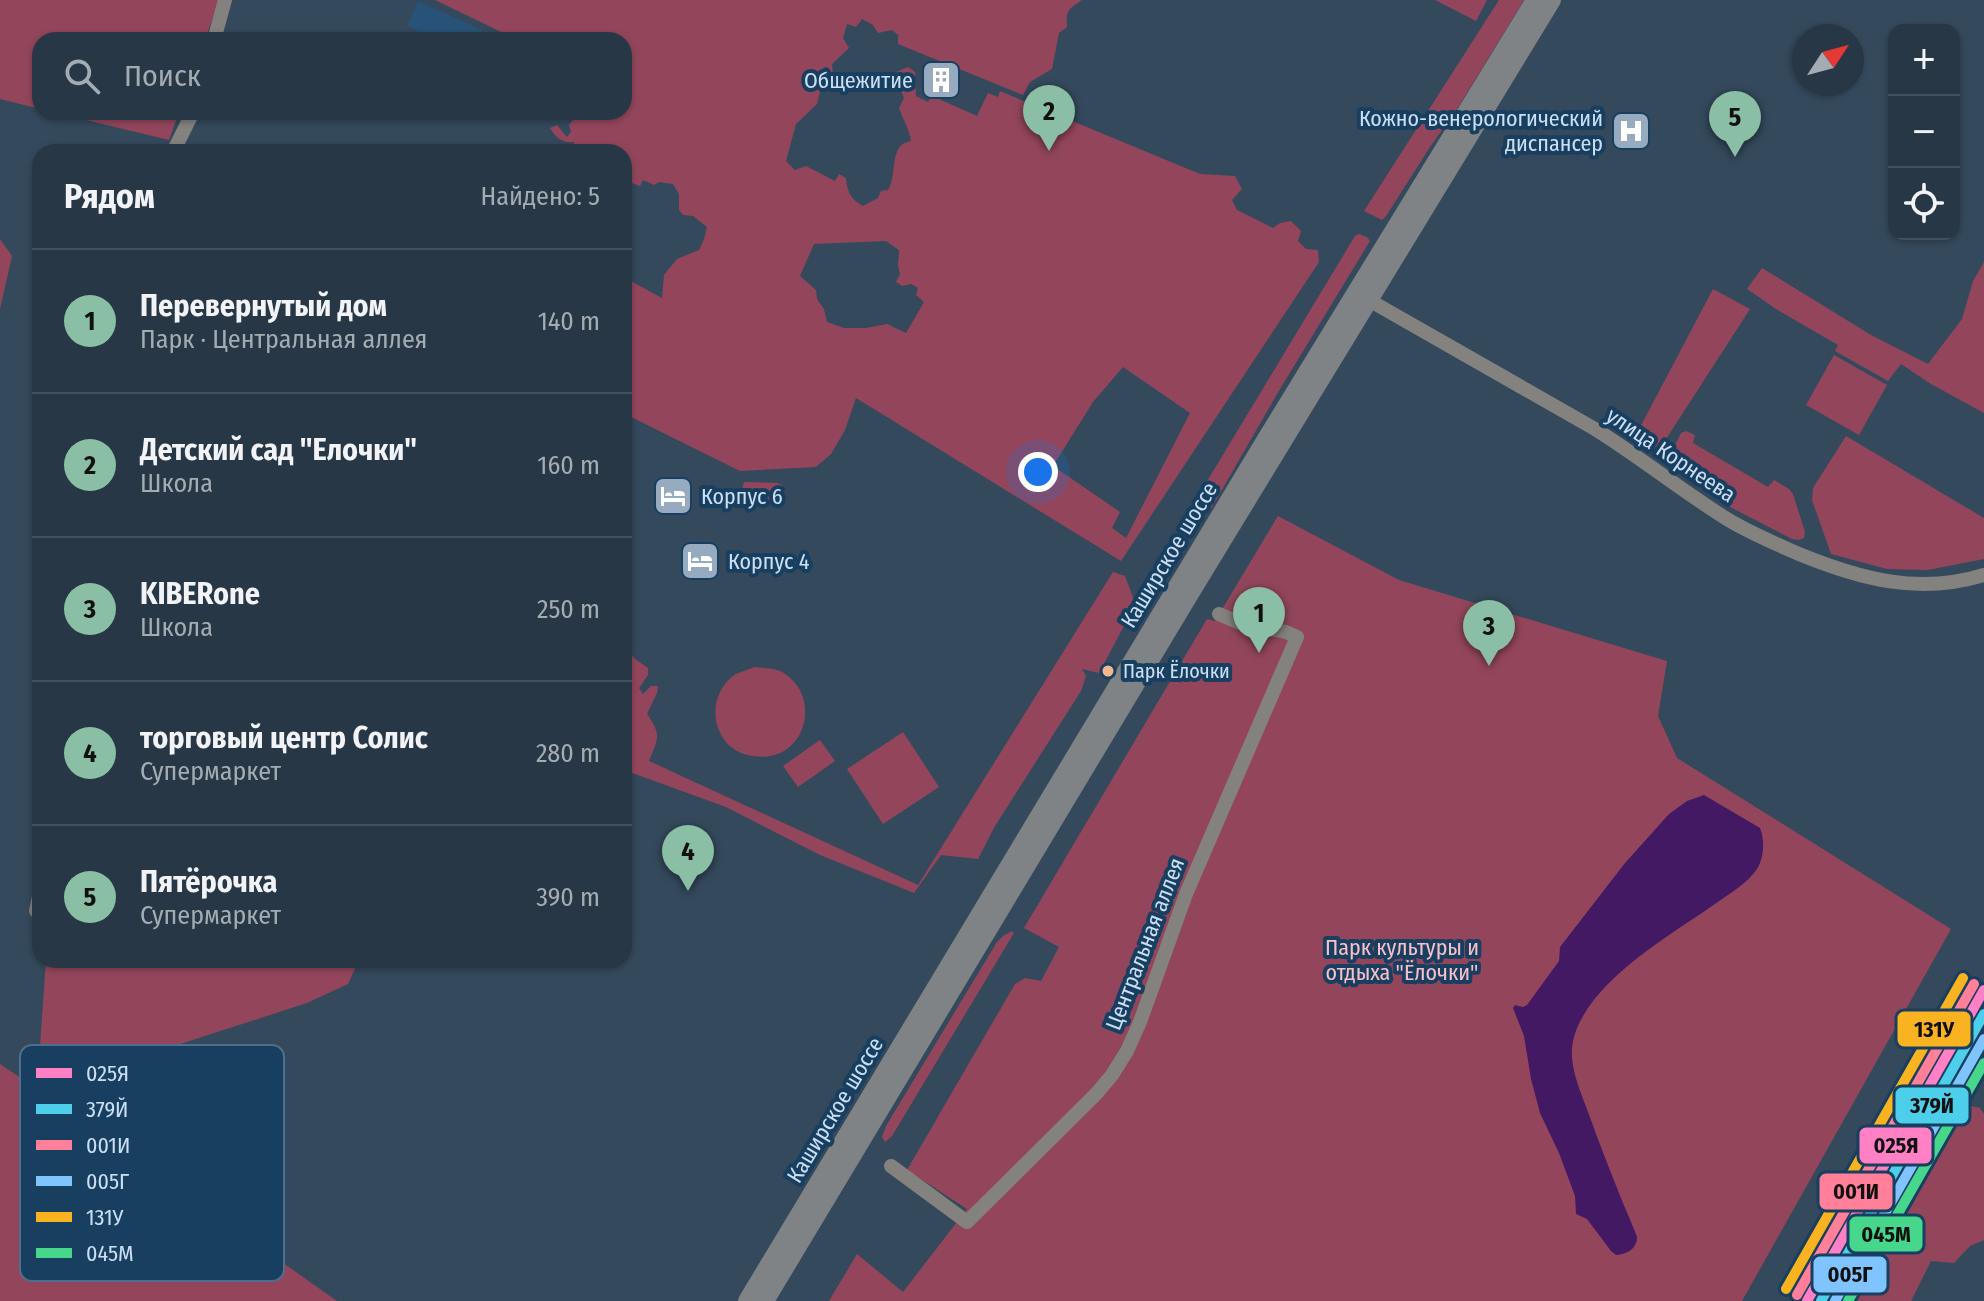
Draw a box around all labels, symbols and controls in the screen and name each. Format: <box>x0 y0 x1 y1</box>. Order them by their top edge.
north arrow <box>1792 24 1864 96</box>
map controls <box>1888 24 1960 240</box>
button: + <box>1888 24 1960 96</box>
search box <box>32 32 632 120</box>
icon: search <box>60 54 104 98</box>
text: Поиск <box>124 58 201 94</box>
building icon: Общежитие <box>920 59 962 101</box>
place label: Общежитие <box>804 67 913 94</box>
pin: 2 <box>1023 85 1075 151</box>
pin: 5 <box>1709 91 1761 157</box>
button: − <box>1888 96 1960 168</box>
place label: Кожно-венерологический диспансер <box>1359 105 1603 157</box>
hospital icon: Кожно-венерологический диспансер <box>1610 110 1652 152</box>
button: locate <box>1888 168 1960 240</box>
text: Рядом <box>64 176 155 217</box>
text: Найдено: 5 <box>481 181 600 212</box>
text: Перевернутый дом <box>140 288 387 324</box>
text: 1 <box>85 306 96 337</box>
text: 140 m <box>538 306 600 337</box>
text: Парк · Центральная аллея <box>140 324 427 355</box>
street label: улица Корнеева <box>1601 402 1741 508</box>
text: Детский сад "Елочки" <box>140 432 417 468</box>
text: 2 <box>84 450 96 481</box>
text: 160 m <box>537 450 600 481</box>
your location <box>1018 452 1058 492</box>
text: Школа <box>140 468 213 499</box>
hotel icon: Корпус 6 <box>652 475 694 517</box>
street label: Каширское шоссе <box>1115 477 1223 633</box>
place label: Корпус 6 <box>701 483 783 510</box>
hotel icon: Корпус 4 <box>679 540 721 582</box>
place label: Корпус 4 <box>728 548 810 575</box>
text: KIBERone <box>140 576 260 612</box>
pin: 1 <box>1233 587 1285 653</box>
text: 3 <box>84 594 96 625</box>
text: 250 m <box>537 594 600 625</box>
pin: 3 <box>1463 600 1515 666</box>
text: Школа <box>140 612 213 643</box>
place label: Парк Ёлочки <box>1123 659 1230 683</box>
marker: Парк Ёлочки <box>1100 663 1116 679</box>
text: торговый центр Солис <box>140 720 428 756</box>
text: 4 <box>83 738 97 769</box>
text: 280 m <box>536 738 600 769</box>
text: Супермаркет <box>140 756 281 787</box>
pin: 4 <box>662 825 714 891</box>
street label: Центральная аллея <box>1100 854 1190 1034</box>
text: Пятёрочка <box>140 864 277 900</box>
text: 5 <box>84 882 96 913</box>
text: 390 m <box>536 882 600 913</box>
text: Супермаркет <box>140 900 281 931</box>
park label: Парк культуры и отдыха "Ёлочки" <box>1325 934 1479 986</box>
line badge: 131У <box>1896 1010 1972 1048</box>
text: 131У <box>1914 1016 1955 1043</box>
street label: Каширское шоссе <box>781 1032 889 1188</box>
legend <box>20 1045 284 1281</box>
text: 025Я <box>86 1060 129 1087</box>
line badge: 379Й <box>1894 1086 1970 1125</box>
text: 379Й <box>1909 1092 1954 1119</box>
text: 379Й <box>86 1096 128 1123</box>
line badge: 025Я <box>1858 1126 1933 1165</box>
text: 001И <box>86 1132 130 1159</box>
text: 025Я <box>1874 1132 1918 1159</box>
text: 005Г <box>86 1168 129 1195</box>
line badge: 001И <box>1818 1172 1894 1211</box>
text: 001И <box>1833 1178 1879 1205</box>
text: 131У <box>86 1204 124 1231</box>
line badge: 045М <box>1848 1215 1924 1253</box>
text: 045М <box>1861 1221 1911 1248</box>
text: 045М <box>86 1240 134 1267</box>
line badge: 005Г <box>1812 1255 1888 1294</box>
text: 005Г <box>1828 1261 1873 1288</box>

